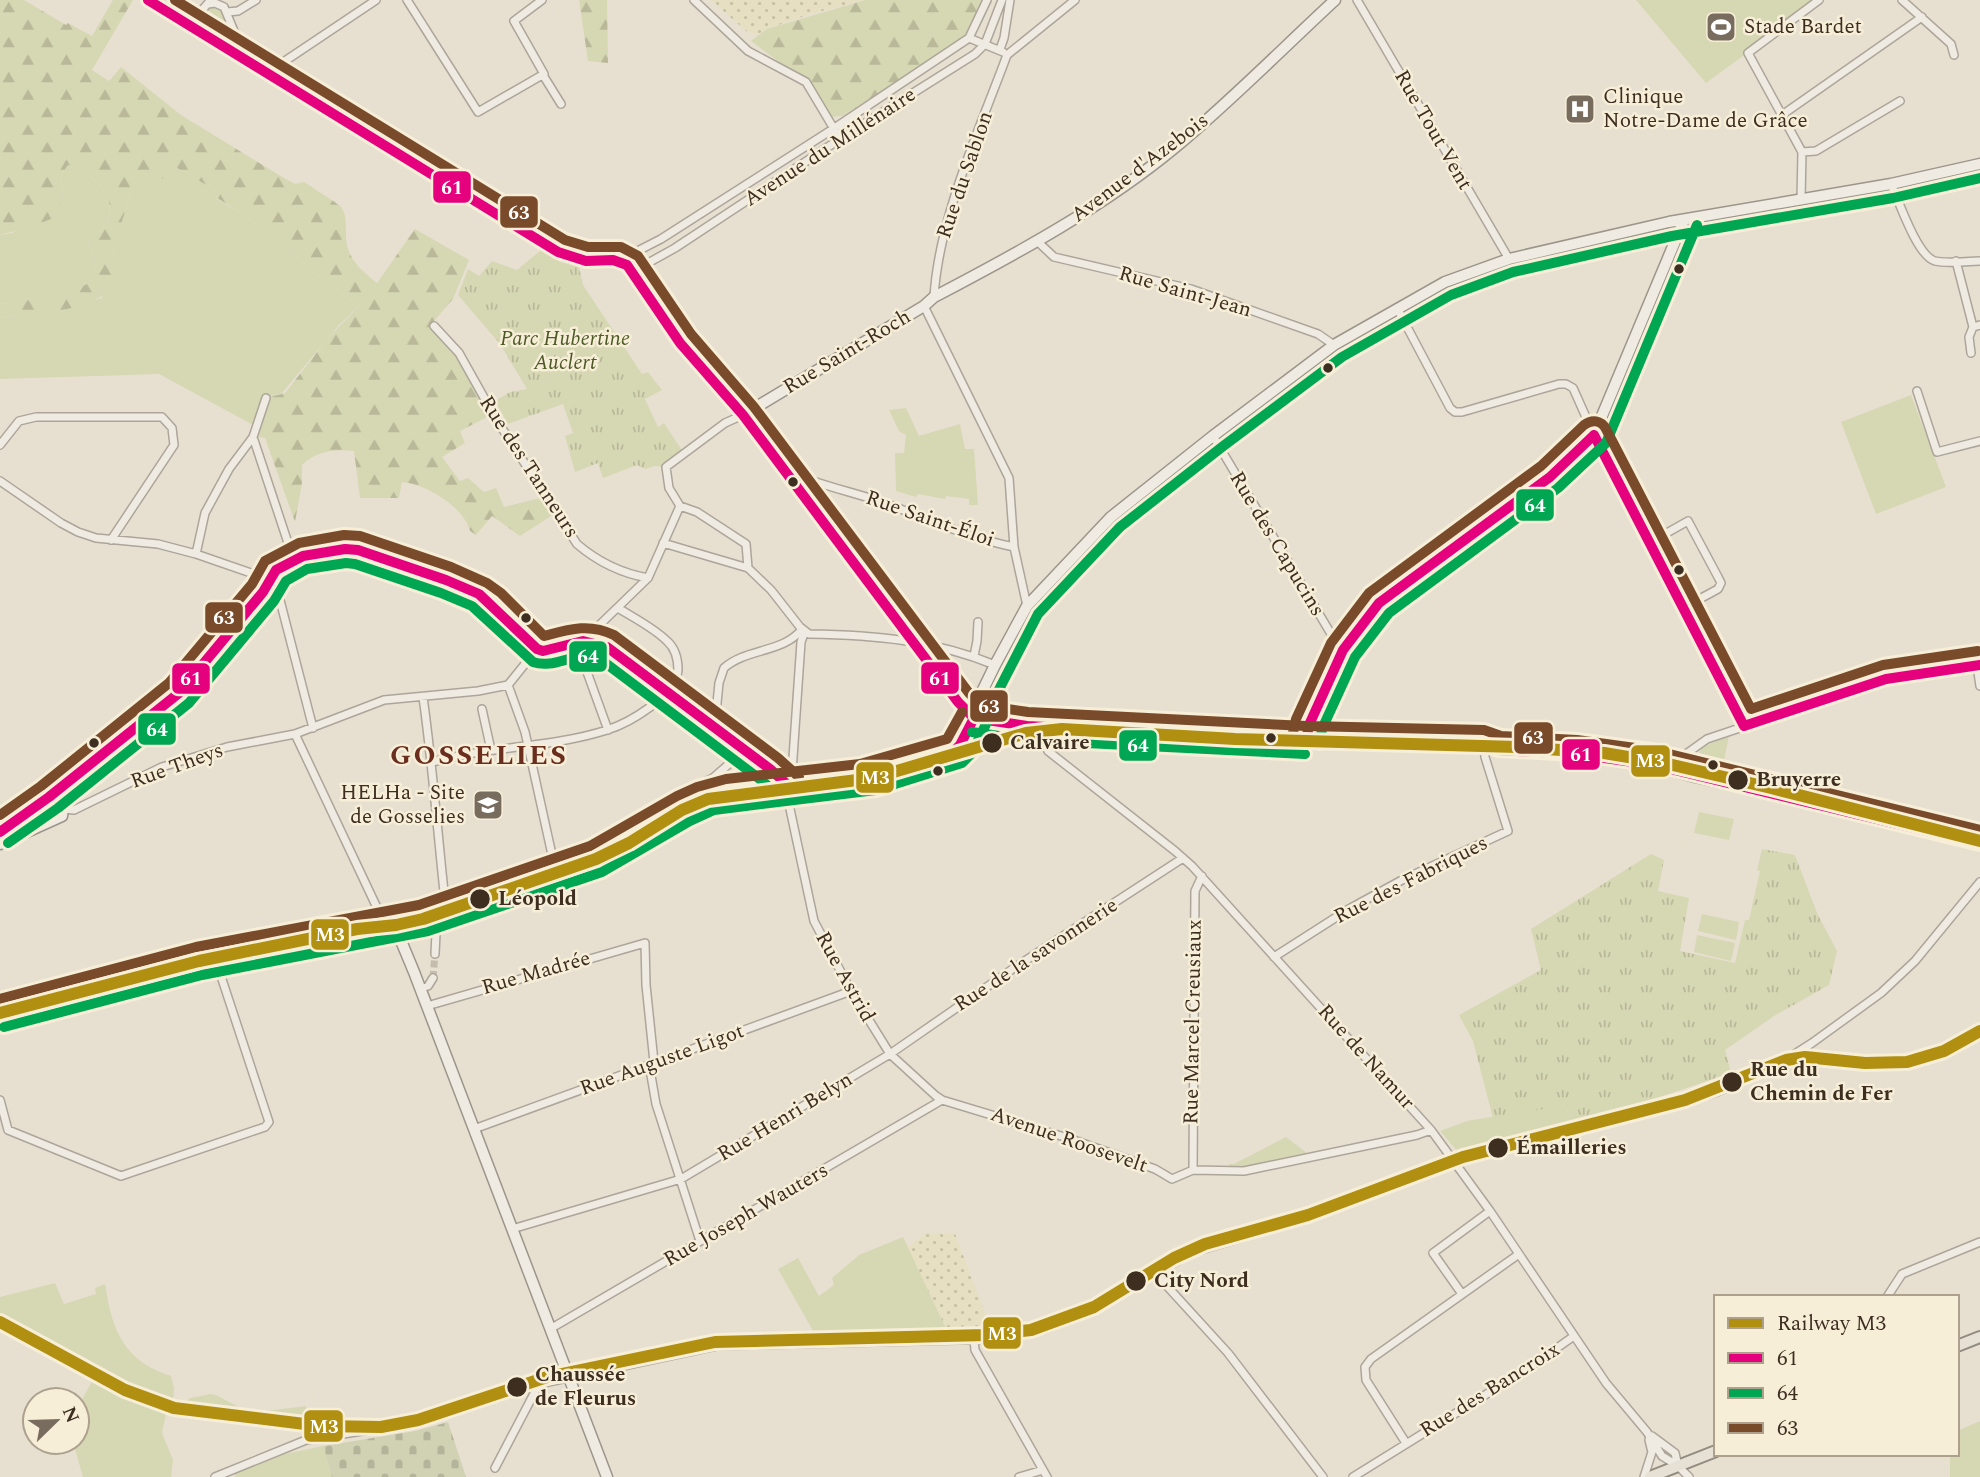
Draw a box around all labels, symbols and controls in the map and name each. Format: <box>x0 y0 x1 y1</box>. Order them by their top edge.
sports icon: Stade Bardet <box>1704 10 1738 44</box>
place label: Stade Bardet <box>1744 11 1862 43</box>
street label: Rue Tout Vent <box>1386 64 1480 196</box>
street label: Avenue du Millénaire <box>737 79 923 215</box>
place label: Clinique Notre-Dame de Grâce <box>1603 81 1808 137</box>
hospital icon: Clinique Notre-Dame de Grâce <box>1563 92 1597 126</box>
street label: Avenue d'Azebois <box>1064 105 1216 231</box>
street label: Rue du Sablon <box>928 107 1002 243</box>
line badge: 61 <box>432 170 472 204</box>
text: 61 <box>441 174 463 203</box>
line badge: 63 <box>499 195 539 229</box>
text: 63 <box>508 199 530 228</box>
street label: Rue Saint-Jean <box>1115 258 1255 326</box>
unlabelled marker <box>1672 262 1686 276</box>
street label: Rue Saint-Roch <box>777 301 917 403</box>
park label: Parc Hubertine Auclert <box>500 323 630 379</box>
unlabelled marker <box>1321 361 1335 375</box>
street label: Rue des Tanneurs <box>471 389 587 545</box>
street label: Rue des Capucins <box>1221 465 1333 623</box>
unlabelled marker <box>786 475 800 489</box>
street label: Rue Saint-Éloi <box>861 482 999 556</box>
line badge: 64 <box>1515 488 1555 522</box>
text: 64 <box>1524 492 1546 521</box>
unlabelled marker <box>1672 563 1686 577</box>
line badge: 63 <box>204 601 244 634</box>
text: 63 <box>213 604 235 633</box>
unlabelled marker <box>519 611 533 625</box>
line badge: 64 <box>568 640 608 673</box>
text: 64 <box>577 643 599 672</box>
line badge: 61 <box>920 661 960 695</box>
line badge: 61 <box>171 662 211 695</box>
text: 61 <box>180 665 202 694</box>
text: 61 <box>929 665 951 694</box>
line badge: 63 <box>969 689 1009 723</box>
text: 63 <box>978 693 1000 722</box>
line badge: 64 <box>137 712 177 746</box>
text: 64 <box>146 716 168 745</box>
line badge: 63 <box>1513 721 1554 755</box>
text: 63 <box>1522 724 1544 753</box>
place label: Calvaire <box>1010 727 1090 759</box>
line badge: 64 <box>1118 729 1158 762</box>
marker: Calvaire <box>980 731 1004 755</box>
unlabelled marker <box>1264 731 1278 745</box>
text: 64 <box>1127 732 1149 761</box>
street label: Rue Theys <box>126 734 228 798</box>
district label: GOSSELIES <box>390 734 568 777</box>
unlabelled marker <box>87 736 101 750</box>
line badge: 61 <box>1561 738 1601 771</box>
text: 61 <box>1570 741 1592 770</box>
line badge: M3 <box>1630 744 1671 778</box>
text: M3 <box>1635 747 1665 776</box>
unlabelled marker <box>1706 758 1720 772</box>
line badge: M3 <box>855 761 895 794</box>
text: M3 <box>860 764 890 793</box>
unlabelled marker <box>931 764 945 778</box>
place label: Bruyerre <box>1756 764 1841 796</box>
marker: Bruyerre <box>1726 768 1750 792</box>
place label: HELHa - Site de Gosselies <box>340 777 465 833</box>
school or university icon: HELHa - Site de Gosselies <box>471 788 505 822</box>
street label: Rue des Fabriques <box>1328 827 1494 933</box>
place label: Léopold <box>498 883 577 915</box>
marker: Léopold <box>468 887 492 911</box>
street label: Rue de la savonnerie <box>947 890 1125 1020</box>
line badge: M3 <box>310 918 350 951</box>
street label: Rue Marcel Creusiaux <box>1175 919 1211 1125</box>
text: M3 <box>315 921 345 950</box>
street label: Rue Astrid <box>807 926 883 1028</box>
street label: Rue Madrée <box>478 942 594 1004</box>
street label: Rue de Namur <box>1310 997 1422 1117</box>
street label: Rue Auguste Ligot <box>575 1015 749 1105</box>
place label: Rue du Chemin de Fer <box>1750 1054 1893 1110</box>
street label: Rue Henri Belyn <box>711 1064 859 1170</box>
marker: Rue du Chemin de Fer <box>1720 1070 1744 1094</box>
street label: Avenue Roosevelt <box>986 1098 1152 1182</box>
place label: Émailleries <box>1516 1132 1627 1164</box>
marker: Émailleries <box>1486 1136 1510 1160</box>
street label: Rue Joseph Wauters <box>657 1155 835 1275</box>
place label: City Nord <box>1154 1265 1249 1297</box>
marker: City Nord <box>1124 1269 1148 1293</box>
legend <box>1714 1295 1959 1456</box>
text: Railway M3 <box>1777 1308 1887 1340</box>
line badge: M3 <box>982 1316 1022 1350</box>
text: M3 <box>987 1320 1017 1349</box>
street label: Rue des Bancroix <box>1414 1334 1566 1446</box>
text: 61 <box>1777 1343 1798 1375</box>
place label: Chaussée de Fleurus <box>535 1359 636 1415</box>
marker: Chaussée de Fleurus <box>505 1375 529 1399</box>
text: 64 <box>1777 1378 1799 1410</box>
north arrow <box>21 1386 91 1456</box>
text: N <box>54 1402 87 1428</box>
line badge: M3 <box>303 1409 344 1443</box>
text: M3 <box>309 1413 339 1442</box>
text: 63 <box>1777 1413 1799 1445</box>

